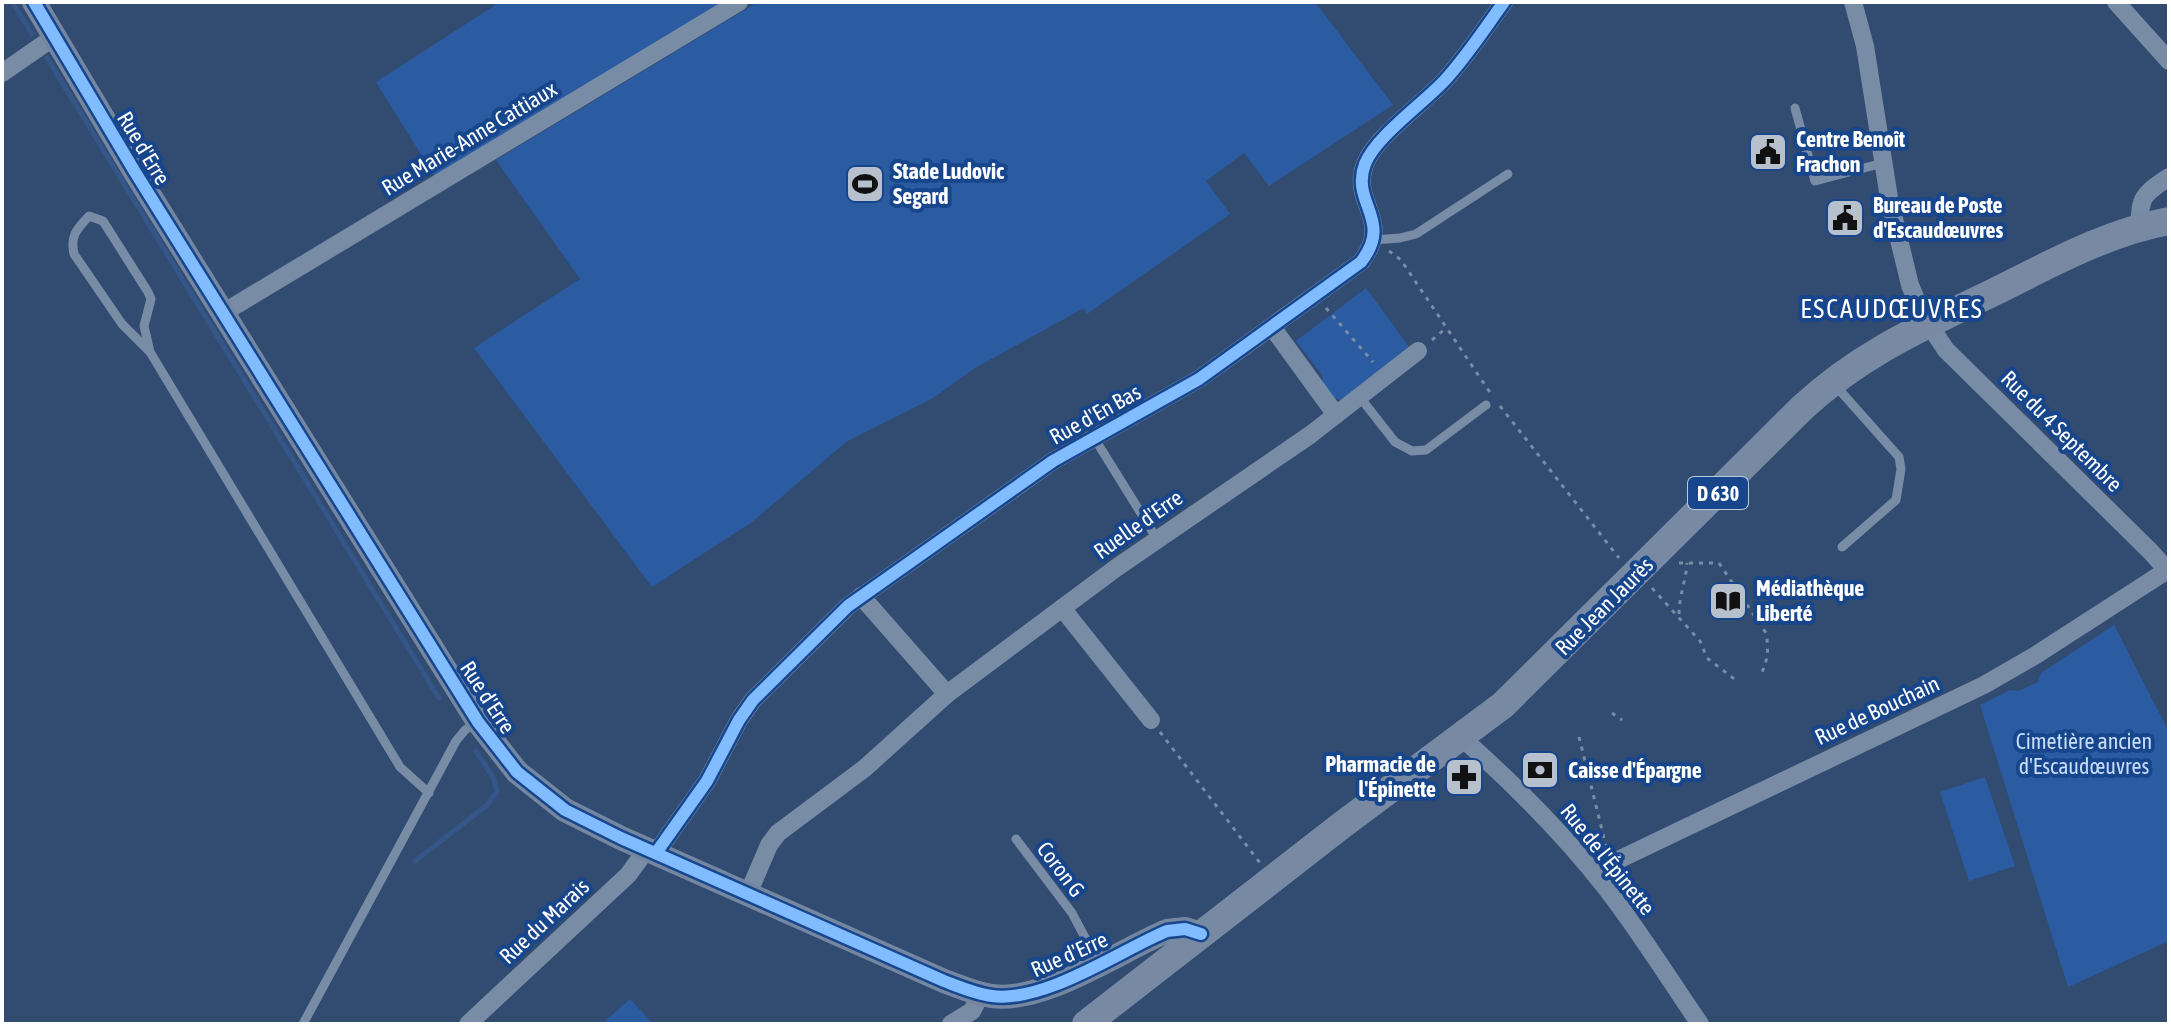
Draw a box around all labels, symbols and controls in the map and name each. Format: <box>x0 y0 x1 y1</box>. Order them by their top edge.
street label: Rue Marie-Anne Cattiaux <box>377 75 561 200</box>
street label: Rue d'Erre <box>112 107 176 189</box>
place label: Centre Benoît Frachon <box>1796 126 1906 177</box>
public building icon: Centre Benoît Frachon <box>1747 131 1789 173</box>
place label: Stade Ludovic Segard <box>893 158 1005 209</box>
sports icon: Stade Ludovic Segard <box>844 163 886 205</box>
place label: Bureau de Poste d'Escaudœuvres <box>1873 192 2004 243</box>
public building icon: Bureau de Poste d'Escaudœuvres <box>1824 197 1866 239</box>
district label: ESCAUDŒUVRES <box>1800 294 1984 324</box>
street label: Rue du 4 Septembre <box>1996 365 2128 497</box>
street label: Rue d'En Bas <box>1045 378 1145 450</box>
road number: D 630 <box>1688 477 1748 509</box>
street label: Ruelle d'Erre <box>1089 484 1187 564</box>
street label: Rue Jean Jaurès <box>1550 551 1659 660</box>
place label: Médiathèque Liberté <box>1756 575 1864 626</box>
library icon: Médiathèque Liberté <box>1707 580 1749 622</box>
street label: Rue d'Erre <box>455 656 521 738</box>
street label: Rue de Bouchain <box>1811 670 1943 750</box>
park label: Cimetière ancien d'Escaudœuvres <box>2016 728 2152 779</box>
bank icon: Caisse d'Épargne <box>1519 749 1561 791</box>
place label: Pharmacie de l'Épinette <box>1325 751 1436 802</box>
pharmacy icon: Pharmacie de l'Épinette <box>1443 756 1485 798</box>
place label: Caisse d'Épargne <box>1568 757 1702 783</box>
street label: Rue de l'Épinette <box>1555 798 1661 920</box>
street label: Coron G <box>1032 836 1090 902</box>
street label: Rue du Marais <box>494 873 594 969</box>
street label: Rue d'Erre <box>1027 926 1111 982</box>

